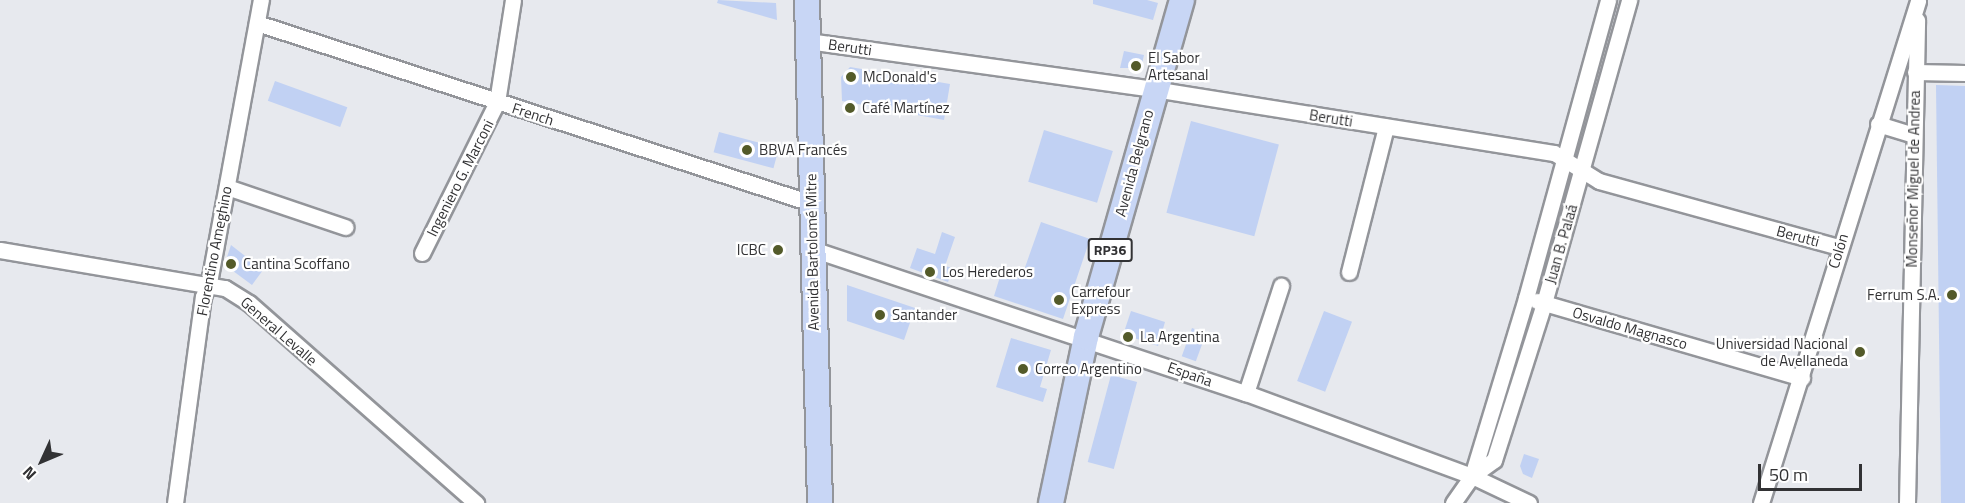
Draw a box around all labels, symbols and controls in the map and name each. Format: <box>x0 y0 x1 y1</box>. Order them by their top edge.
street label: Berutti <box>827 35 873 59</box>
place label: El Sabor Artesanal <box>1148 48 1208 83</box>
marker: El Sabor Artesanal <box>1129 59 1143 73</box>
place label: McDonald's <box>863 68 937 86</box>
marker: McDonald's <box>844 70 858 84</box>
street label: Monseñor Miguel de Andrea <box>1902 90 1924 268</box>
street label: French <box>510 99 556 129</box>
place label: Café Martínez <box>862 99 950 117</box>
marker: Café Martínez <box>843 101 857 115</box>
street label: Berutti <box>1308 106 1354 130</box>
street label: Avenida Belgrano <box>1111 108 1157 218</box>
street label: Ingeniero G. Marconi <box>423 117 497 239</box>
place label: BBVA Francés <box>759 141 847 159</box>
marker: BBVA Francés <box>740 143 754 157</box>
street label: Avenida Bartolomé Mitre <box>802 173 822 331</box>
street label: Florentino Ameghino <box>193 185 235 317</box>
street label: Juan B. Palaá <box>1541 202 1581 286</box>
street label: Berutti <box>1775 222 1821 250</box>
street label: Colón <box>1824 231 1852 271</box>
road number: RP36 <box>1088 239 1132 261</box>
place label: ICBC <box>737 241 766 259</box>
marker: ICBC <box>771 243 785 257</box>
place label: Cantina Scoffano <box>243 255 350 273</box>
marker: Cantina Scoffano <box>224 257 238 271</box>
place label: Los Herederos <box>942 263 1033 281</box>
marker: Los Herederos <box>923 265 937 279</box>
place label: Carrefour Express <box>1071 282 1130 317</box>
place label: Ferrum S.A. <box>1867 286 1940 304</box>
marker: Ferrum S.A. <box>1945 288 1959 302</box>
street label: General Levalle <box>237 293 321 369</box>
marker: Carrefour Express <box>1052 293 1066 307</box>
street label: Osvaldo Magnasco <box>1570 303 1690 353</box>
place label: Santander <box>892 306 957 324</box>
marker: Santander <box>873 308 887 322</box>
place label: La Argentina <box>1140 328 1219 346</box>
marker: La Argentina <box>1121 330 1135 344</box>
place label: Universidad Nacional de Avellaneda <box>1716 334 1848 369</box>
marker: Universidad Nacional de Avellaneda <box>1853 345 1867 359</box>
street label: España <box>1165 358 1215 390</box>
place label: Correo Argentino <box>1035 360 1142 378</box>
marker: Correo Argentino <box>1016 362 1030 376</box>
north arrow <box>12 431 72 491</box>
scale bar <box>1761 452 1864 490</box>
text: N <box>17 461 42 486</box>
text: 50 m <box>1769 461 1808 488</box>

